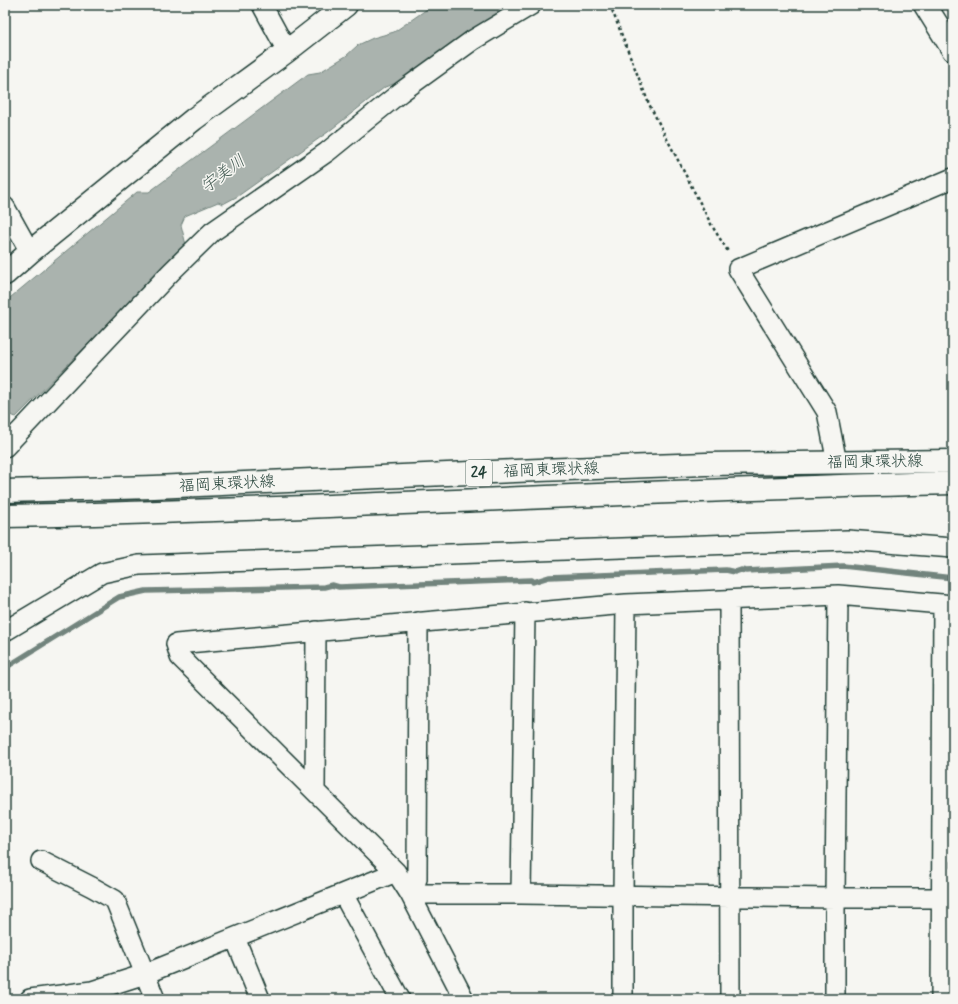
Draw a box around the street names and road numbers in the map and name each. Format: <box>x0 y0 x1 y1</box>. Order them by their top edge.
street label: 福岡東環状線 <box>827 451 923 473</box>
street label: 福岡東環状線 <box>503 458 599 482</box>
road number: 24 <box>466 460 492 486</box>
street label: 福岡東環状線 <box>179 471 275 497</box>

